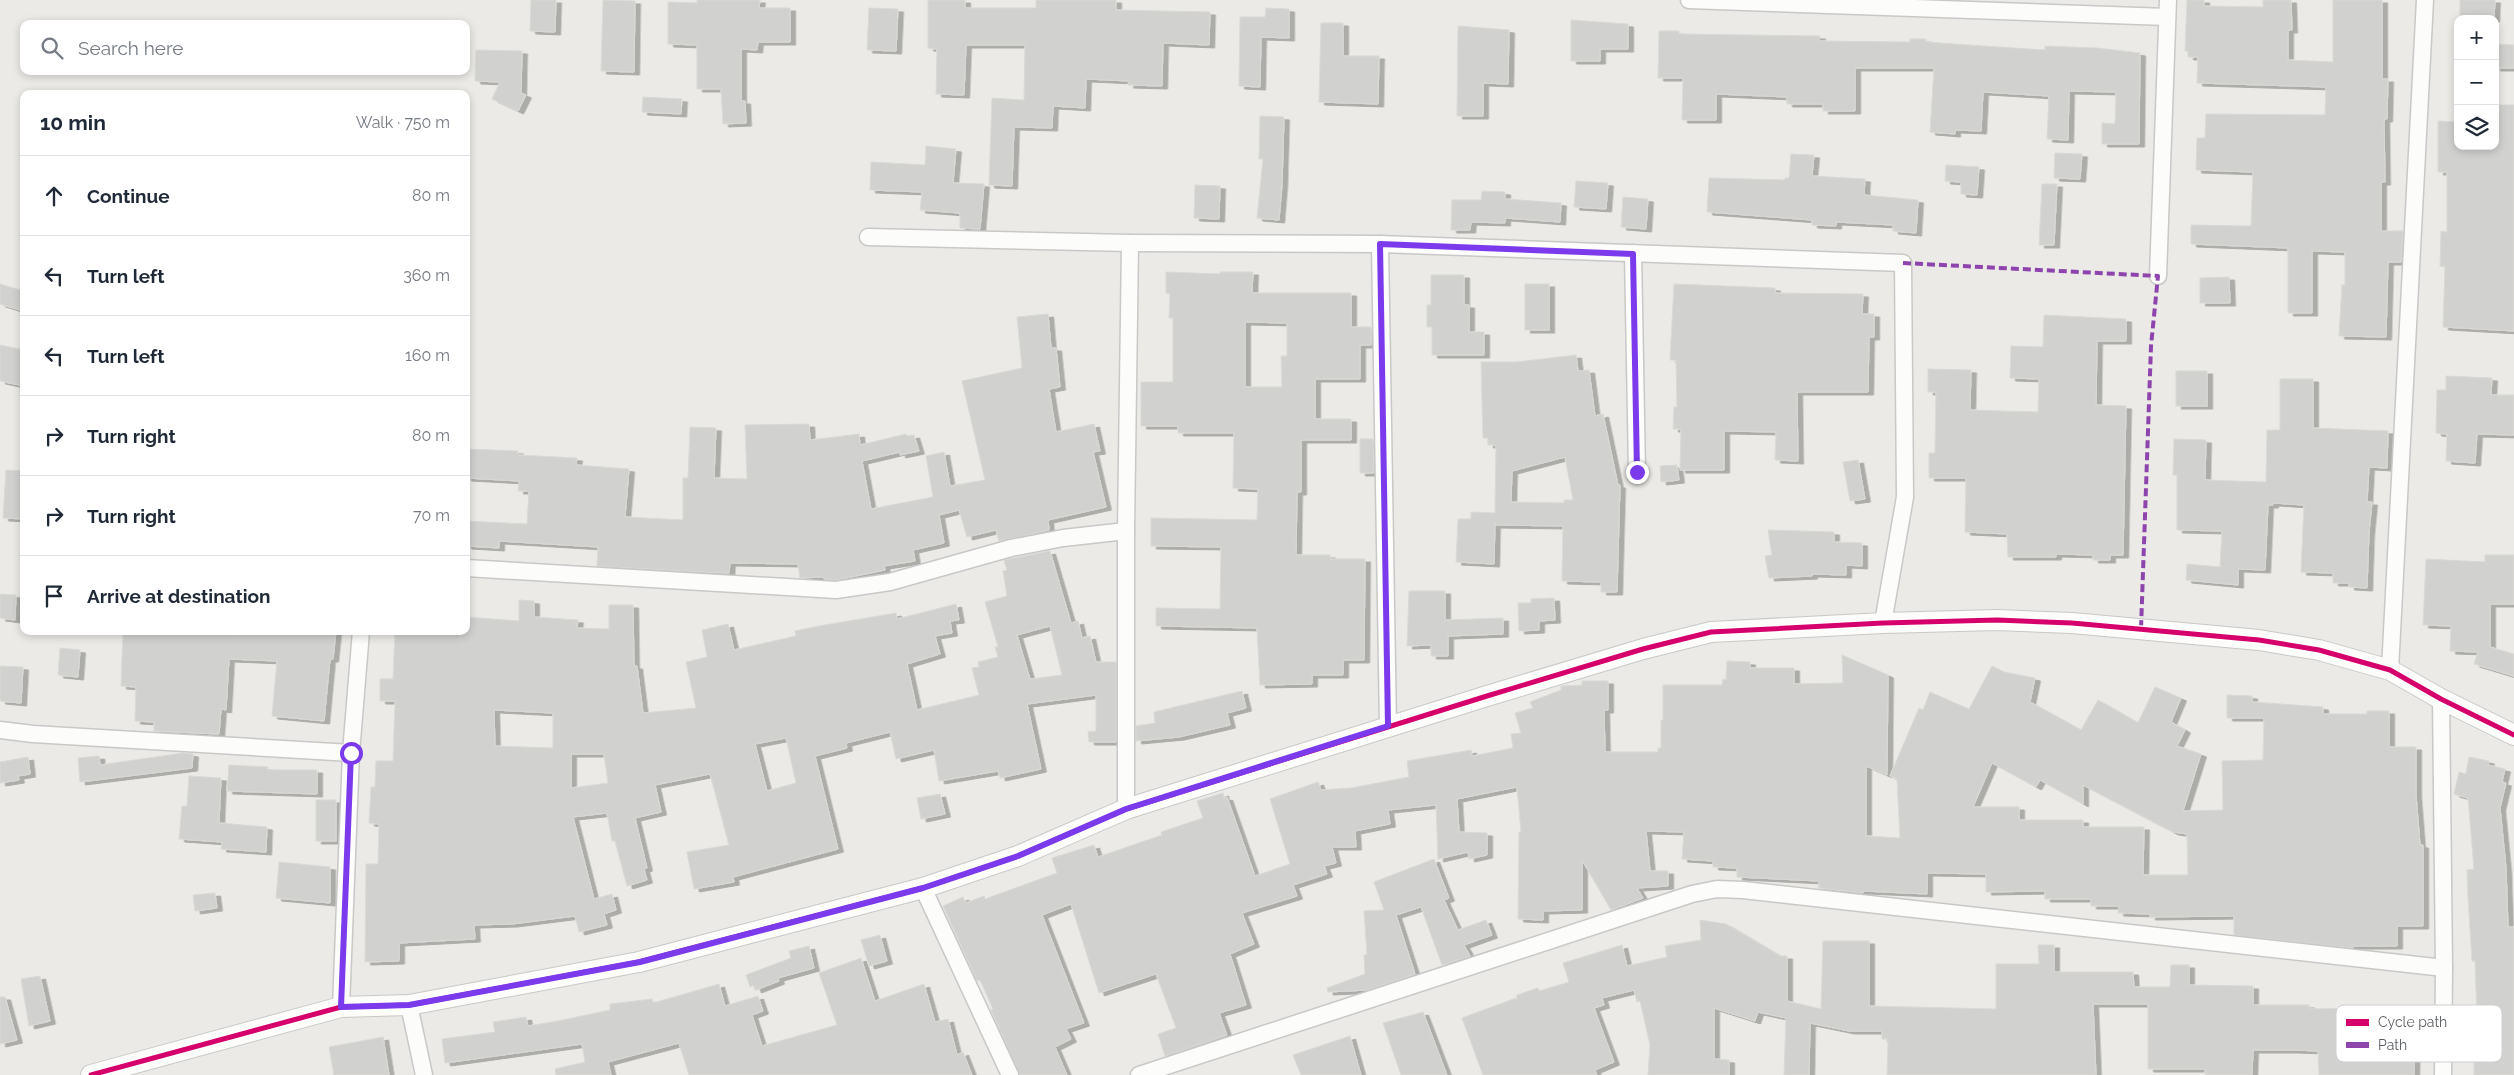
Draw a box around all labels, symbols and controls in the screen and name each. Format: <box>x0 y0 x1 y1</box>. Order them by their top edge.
map controls <box>2454 15 2499 150</box>
button: + <box>2454 15 2499 60</box>
search box <box>20 20 470 75</box>
icon: search <box>38 34 66 62</box>
text: Search here <box>78 37 184 59</box>
button: − <box>2454 60 2499 105</box>
button: layers <box>2454 105 2499 150</box>
text: 10 min <box>40 110 106 135</box>
text: Walk · 750 m <box>356 113 450 132</box>
icon: ahead <box>40 182 68 210</box>
text: Continue <box>87 185 170 207</box>
text: 80 m <box>412 186 450 205</box>
icon: left <box>40 262 68 290</box>
text: Turn left <box>87 265 164 287</box>
text: 360 m <box>403 266 450 285</box>
icon: left <box>40 342 68 370</box>
text: Turn left <box>87 345 164 367</box>
text: 160 m <box>405 346 450 365</box>
icon: right <box>40 422 68 450</box>
text: Turn right <box>87 425 176 447</box>
text: 80 m <box>412 426 450 445</box>
route end <box>1626 461 1649 484</box>
icon: right <box>40 502 68 530</box>
text: Turn right <box>87 505 176 527</box>
text: 70 m <box>413 506 450 525</box>
icon: arrive <box>40 582 68 610</box>
text: Arrive at destination <box>87 585 271 607</box>
route start <box>340 742 363 765</box>
legend <box>2336 1005 2502 1062</box>
text: Cycle path <box>2378 1014 2447 1030</box>
text: Path <box>2378 1037 2407 1053</box>

